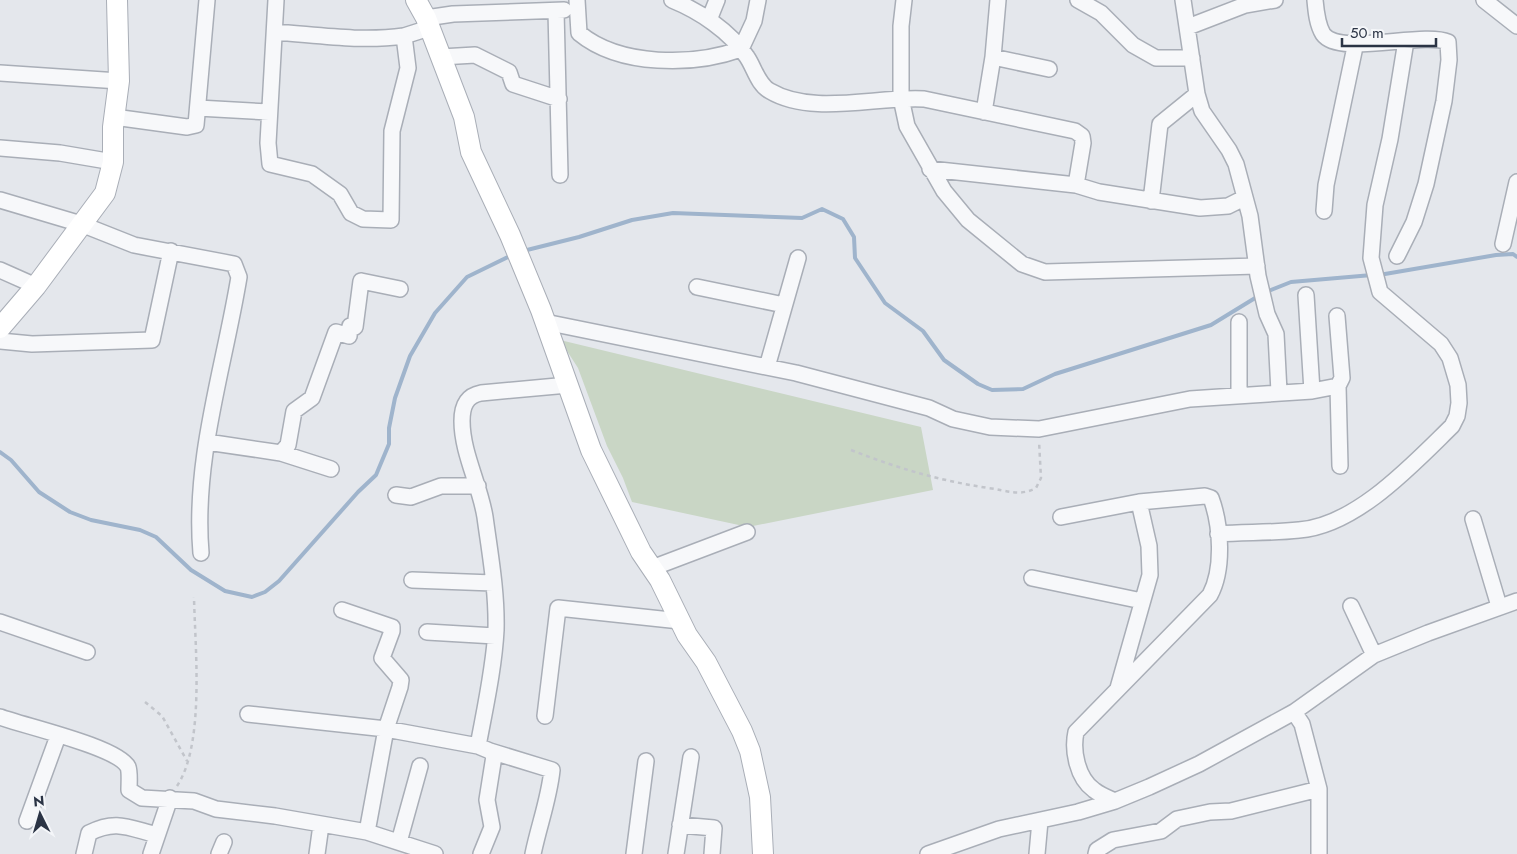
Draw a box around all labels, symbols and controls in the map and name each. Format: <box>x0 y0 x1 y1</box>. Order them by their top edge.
scale bar <box>1342 15 1436 47</box>
text: 50 m <box>1350 22 1384 44</box>
north arrow <box>15 789 65 839</box>
text: N <box>32 791 45 811</box>

